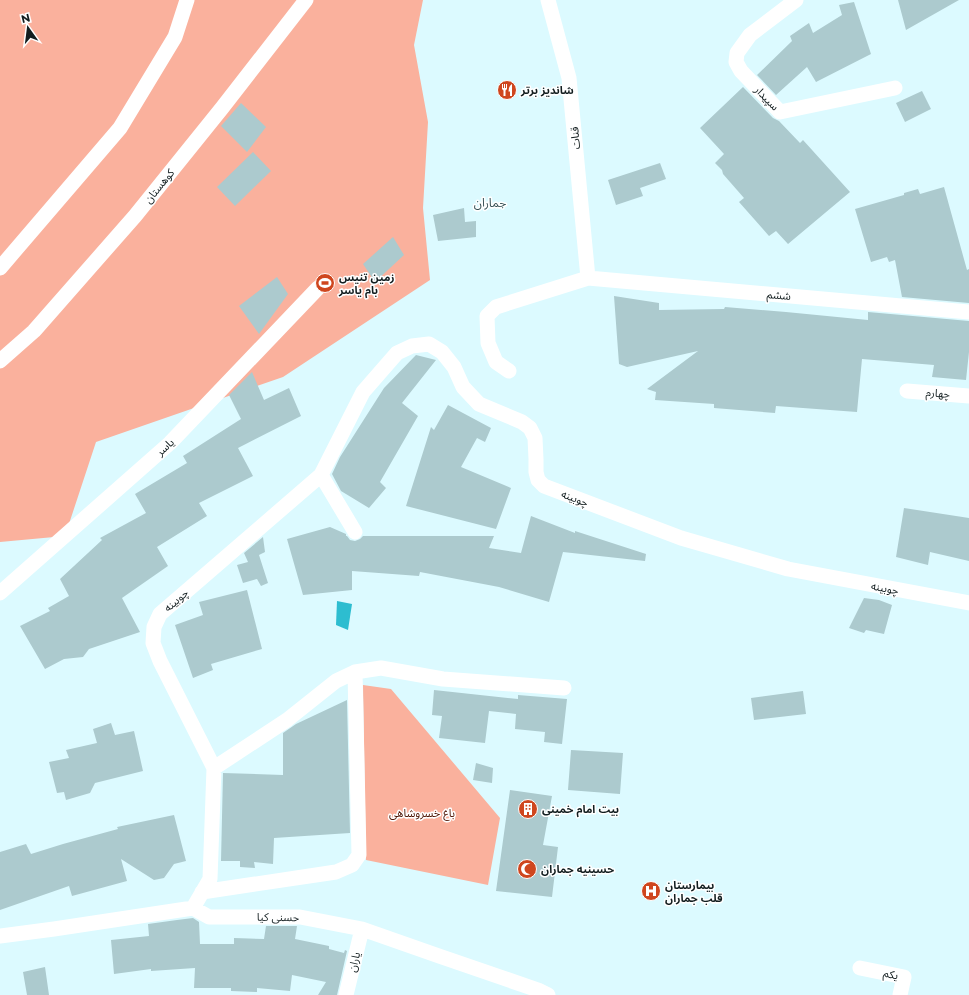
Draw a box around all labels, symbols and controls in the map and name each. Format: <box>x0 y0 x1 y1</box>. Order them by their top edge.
north arrow <box>8 8 48 48</box>
text: N <box>20 10 32 26</box>
restaurant icon: شاندیز برتر <box>496 79 518 101</box>
street label: سپیدار <box>750 82 782 114</box>
place label: شاندیز برتر <box>520 83 574 97</box>
street label: قنات <box>567 126 583 150</box>
street label: کوهستان <box>141 166 177 206</box>
district label: جماران <box>474 195 506 210</box>
place label: زمین تنیس بام یاسر <box>338 270 394 299</box>
sports icon: زمین تنیس بام یاسر <box>314 272 336 294</box>
street label: ششم <box>766 287 792 305</box>
street label: چهارم <box>925 385 951 402</box>
street label: یاسر <box>152 435 177 459</box>
street label: چوبینه <box>559 486 591 511</box>
street label: چوبینه <box>870 578 901 599</box>
street label: چوبینه <box>161 585 192 615</box>
building icon: بیت امام خمینی <box>517 798 539 820</box>
place label: بیت امام خمینی <box>542 802 619 818</box>
park label: باغ خسروشاهی <box>389 806 455 821</box>
mosque icon: حسینیه جماران <box>516 858 538 880</box>
place label: حسینیه جماران <box>541 862 614 876</box>
place label: بیمارستان قلب جماران <box>665 878 723 905</box>
hospital icon: بیمارستان قلب جماران <box>640 880 662 902</box>
street label: حسنی کیا <box>257 910 300 924</box>
street label: یاران <box>345 950 363 974</box>
street label: یکم <box>882 966 900 984</box>

